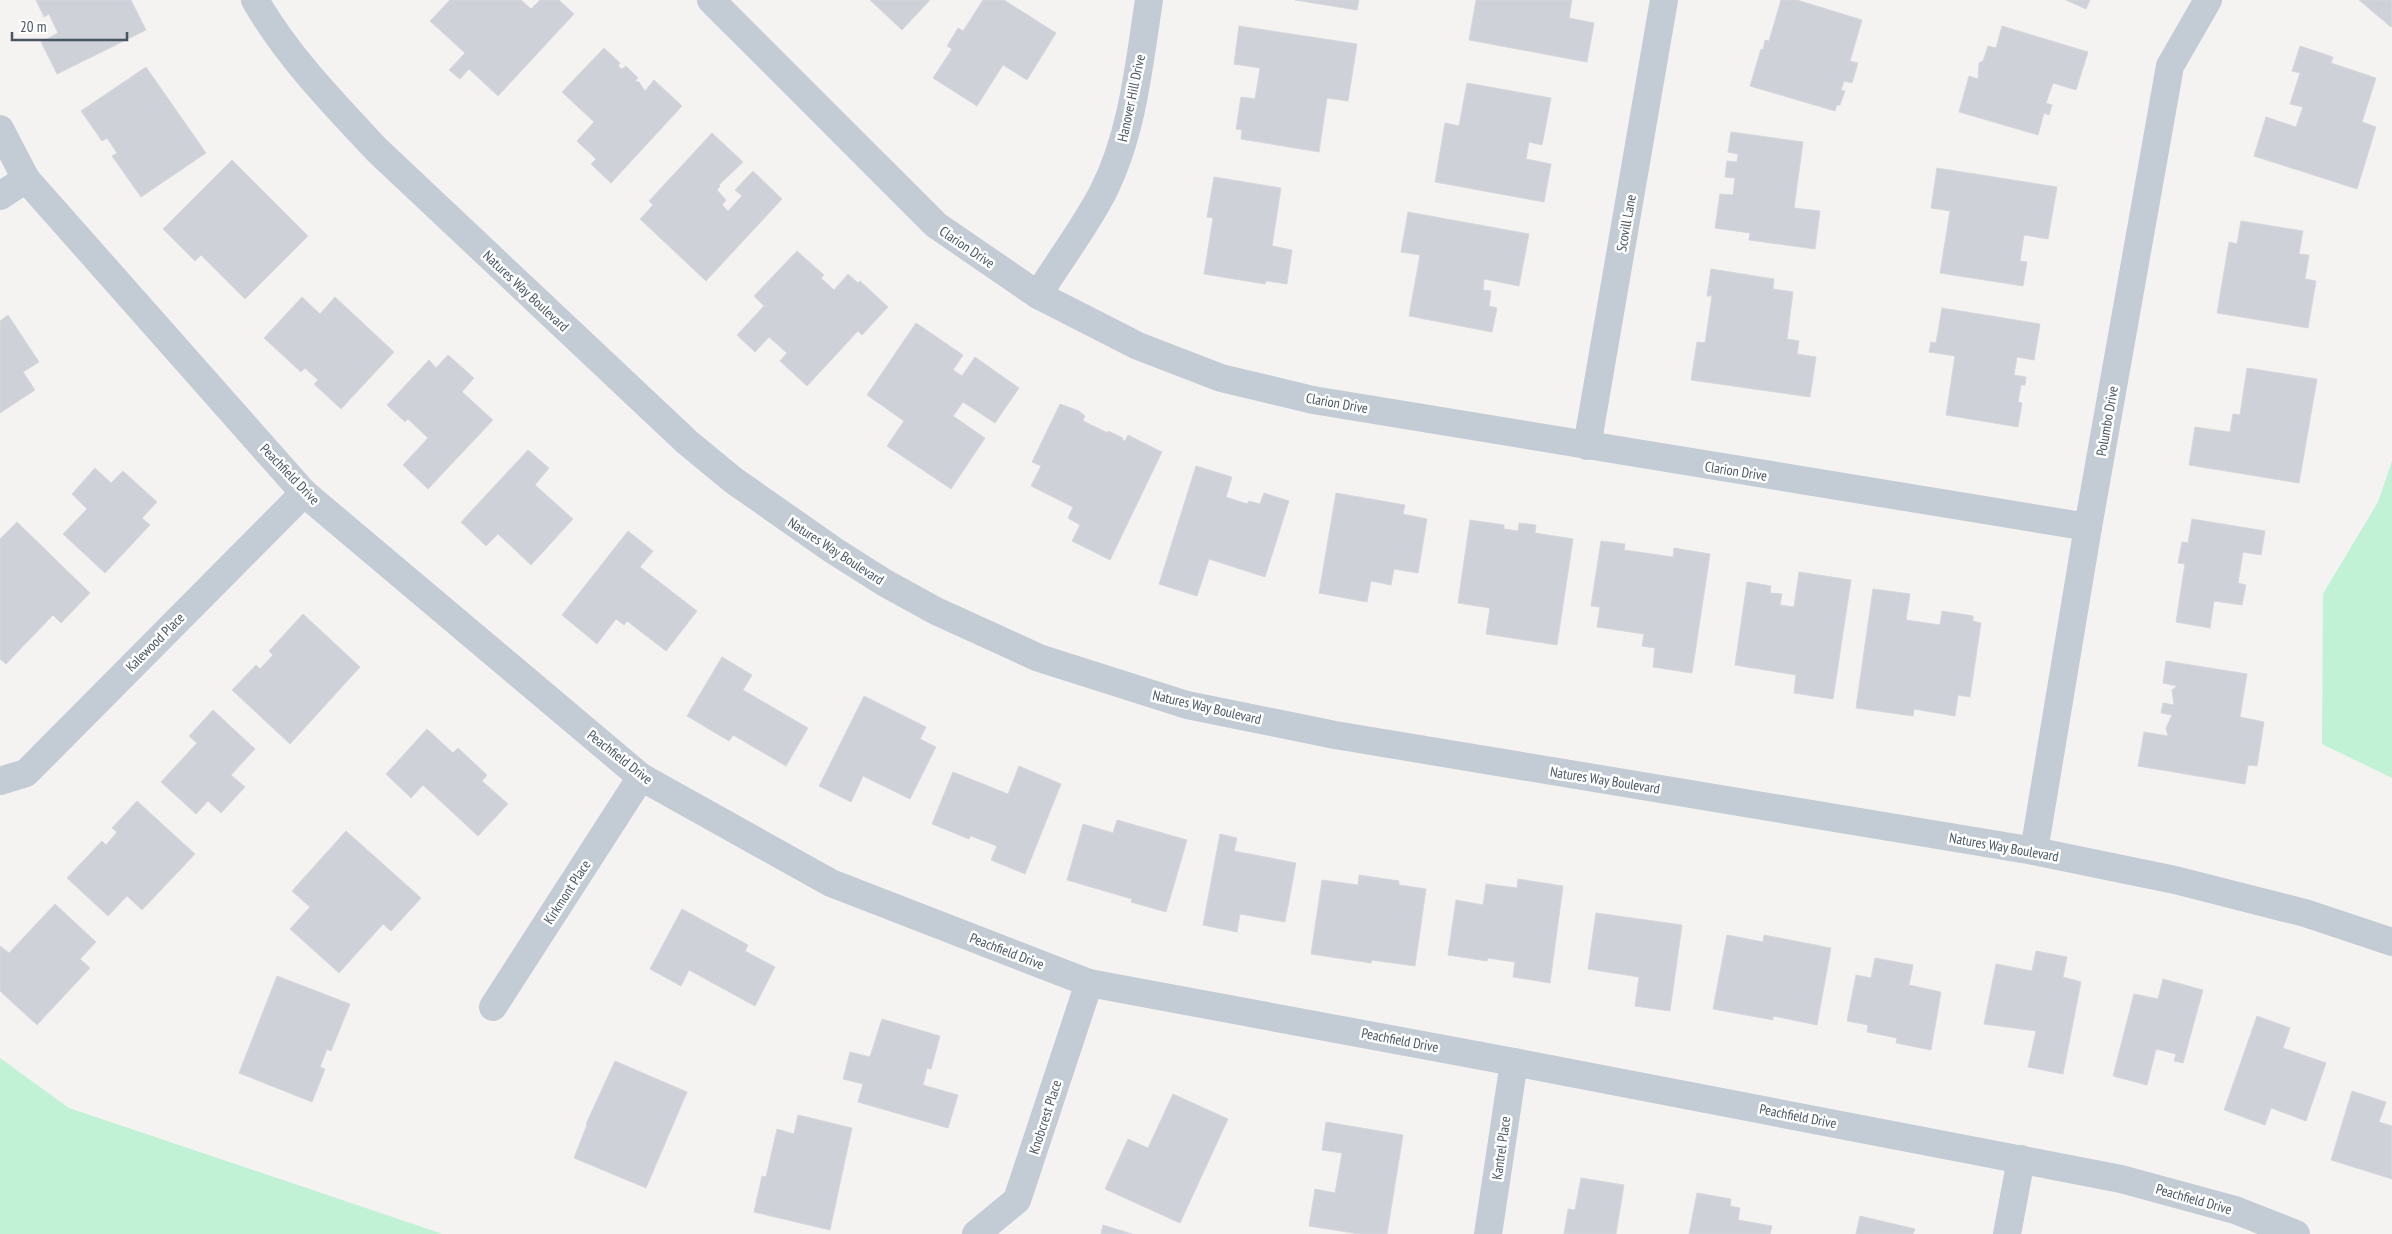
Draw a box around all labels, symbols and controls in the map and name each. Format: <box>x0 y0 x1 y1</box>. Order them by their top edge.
scale bar <box>12 10 128 42</box>
text: 20 m <box>20 17 46 36</box>
street label: Hanover Hill Drive <box>1113 53 1149 143</box>
street label: Scovill Lane <box>1612 193 1640 253</box>
street label: Clarion Drive <box>936 222 998 272</box>
street label: Natures Way Boulevard <box>479 247 573 335</box>
street label: Polumbo Drive <box>2092 384 2122 458</box>
street label: Clarion Drive <box>1305 389 1370 417</box>
street label: Peachfield Drive <box>256 440 324 508</box>
street label: Clarion Drive <box>1704 457 1769 485</box>
street label: Natures Way Boulevard <box>785 513 887 589</box>
street label: Kalewood Place <box>122 609 188 675</box>
street label: Natures Way Boulevard <box>1151 686 1263 728</box>
street label: Peachfield Drive <box>584 726 656 788</box>
street label: Natures Way Boulevard <box>1549 762 1661 798</box>
street label: Natures Way Boulevard <box>1948 829 2060 865</box>
street label: Kirkmont Place <box>540 856 595 928</box>
street label: Peachfield Drive <box>967 929 1047 973</box>
street label: Peachfield Drive <box>1360 1024 1440 1056</box>
street label: Knobcrest Place <box>1025 1078 1065 1156</box>
street label: Peachfield Drive <box>1758 1100 1838 1132</box>
street label: Kantrel Place <box>1488 1115 1514 1181</box>
street label: Peachfield Drive <box>2154 1180 2234 1218</box>

